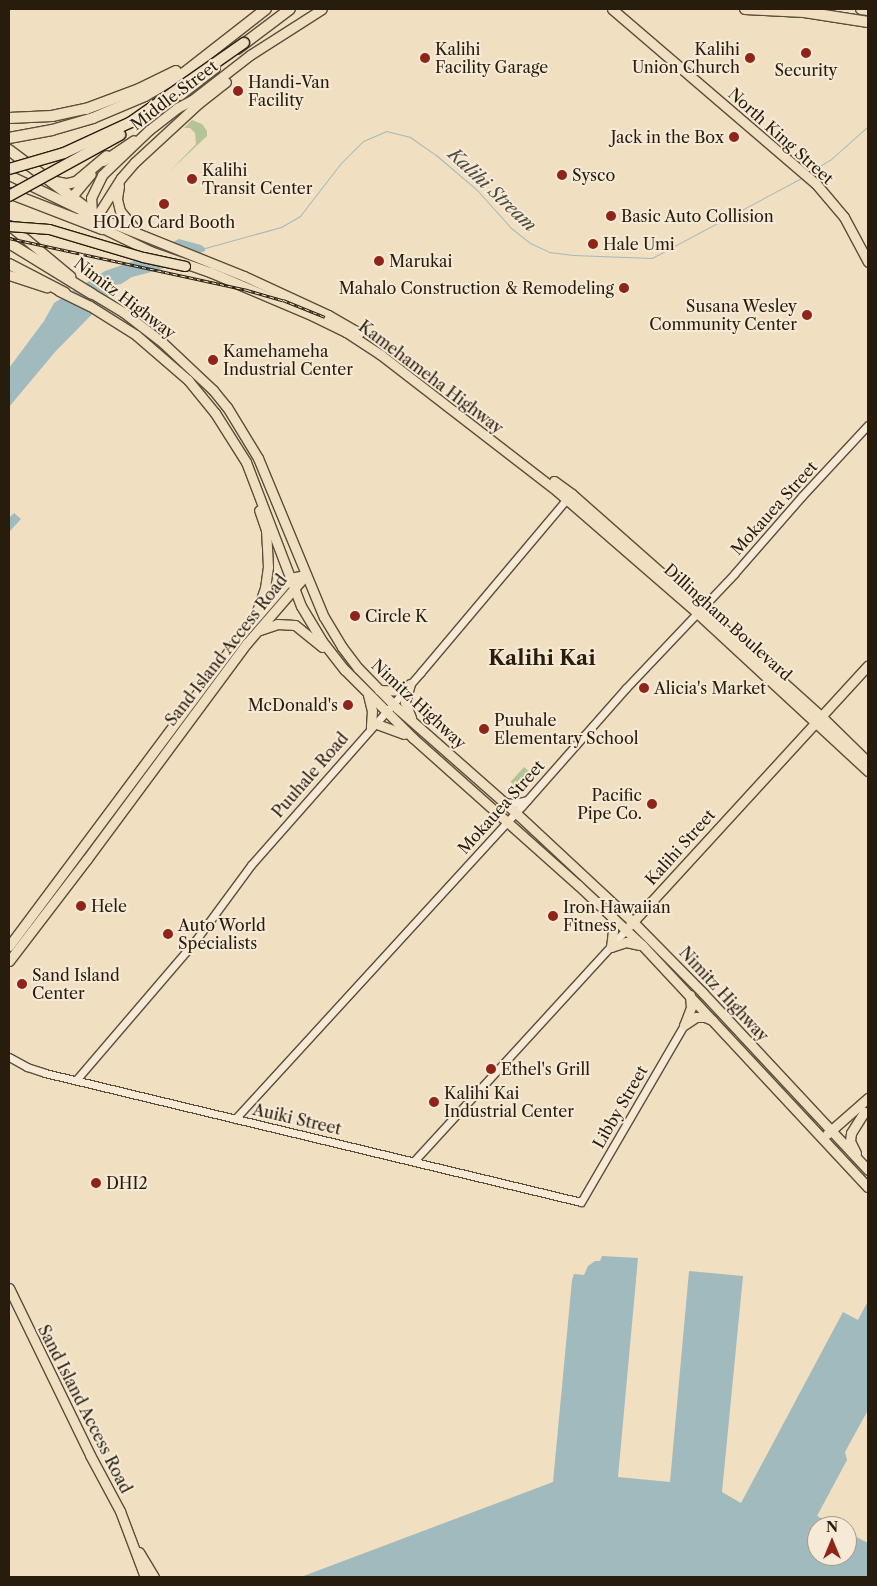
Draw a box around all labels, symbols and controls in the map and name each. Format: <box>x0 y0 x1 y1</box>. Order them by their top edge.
place label: Kalihi Facility Garage <box>435 39 549 77</box>
place label: Kalihi Union Church <box>632 39 740 77</box>
marker: Security <box>800 47 812 59</box>
marker: Kalihi Facility Garage <box>419 52 431 64</box>
marker: Kalihi Union Church <box>744 52 756 64</box>
street label: Middle Street <box>127 56 221 134</box>
place label: Security <box>775 60 837 80</box>
place label: Handi-Van Facility <box>248 72 330 110</box>
street label: North King Street <box>725 84 837 188</box>
marker: Handi-Van Facility <box>232 85 244 97</box>
place label: Jack in the Box <box>610 127 724 147</box>
marker: Jack in the Box <box>728 131 740 143</box>
water label: Kalihi Stream <box>443 144 541 236</box>
place label: Kalihi Transit Center <box>202 160 313 198</box>
place label: Sysco <box>572 165 615 185</box>
marker: Sysco <box>556 169 568 181</box>
marker: Kalihi Transit Center <box>186 173 198 185</box>
marker: HOLO Card Booth <box>158 198 170 210</box>
place label: Basic Auto Collision <box>621 206 775 226</box>
marker: Basic Auto Collision <box>605 210 617 222</box>
place label: HOLO Card Booth <box>93 212 235 232</box>
place label: Hale Umi <box>603 234 675 254</box>
marker: Hale Umi <box>587 238 599 250</box>
place label: Marukai <box>389 251 452 271</box>
street label: Nimitz Highway <box>70 254 180 342</box>
marker: Marukai <box>373 255 385 267</box>
place label: Mahalo Construction & Remodeling <box>339 278 614 298</box>
marker: Mahalo Construction & Remodeling <box>618 282 630 294</box>
place label: Susana Wesley Community Center <box>649 296 797 334</box>
marker: Susana Wesley Community Center <box>801 309 813 321</box>
street label: Kamehameha Highway <box>355 316 507 438</box>
place label: Kamehameha Industrial Center <box>223 341 353 379</box>
marker: Kamehameha Industrial Center <box>207 354 219 366</box>
street label: Mokauea Street <box>727 457 821 559</box>
street label: Dillingham Boulevard <box>660 560 796 684</box>
street label: Sand Island Access Road <box>161 570 291 730</box>
place label: Circle K <box>365 606 428 626</box>
marker: Circle K <box>349 610 361 622</box>
district label: Kalihi Kai <box>488 645 596 671</box>
street label: Nimitz Highway <box>368 655 470 753</box>
place label: Alicia's Market <box>654 678 766 698</box>
marker: Alicia's Market <box>638 682 650 694</box>
place label: McDonald's <box>248 695 338 715</box>
marker: McDonald's <box>342 699 354 711</box>
place label: Puuhale Elementary School <box>494 710 639 748</box>
marker: Puuhale Elementary School <box>478 723 490 735</box>
street label: Puuhale Road <box>268 729 352 821</box>
street label: Mokauea Street <box>454 756 548 858</box>
place label: Pacific Pipe Co. <box>577 785 642 823</box>
marker: Pacific Pipe Co. <box>646 798 658 810</box>
street label: Kalihi Street <box>641 805 719 889</box>
place label: Hele <box>91 896 127 916</box>
place label: Iron Hawaiian Fitness <box>563 897 671 935</box>
marker: Hele <box>75 900 87 912</box>
marker: Iron Hawaiian Fitness <box>547 910 559 922</box>
place label: Auto World Specialists <box>178 915 266 953</box>
marker: Auto World Specialists <box>162 928 174 940</box>
street label: Nimitz Highway <box>675 943 773 1045</box>
place label: Sand Island Center <box>32 965 120 1003</box>
marker: Sand Island Center <box>16 978 28 990</box>
place label: Ethel's Grill <box>501 1059 590 1079</box>
street label: Libby Street <box>588 1062 652 1152</box>
marker: Ethel's Grill <box>485 1063 497 1075</box>
place label: Kalihi Kai Industrial Center <box>444 1083 574 1121</box>
marker: Kalihi Kai Industrial Center <box>428 1096 440 1108</box>
street label: Auiki Street <box>251 1100 343 1138</box>
place label: DHI2 <box>106 1173 148 1193</box>
marker: DHI2 <box>90 1177 102 1189</box>
street label: Sand Island Access Road <box>34 1321 136 1497</box>
north arrow <box>807 1516 857 1566</box>
text: N <box>826 1518 838 1536</box>

